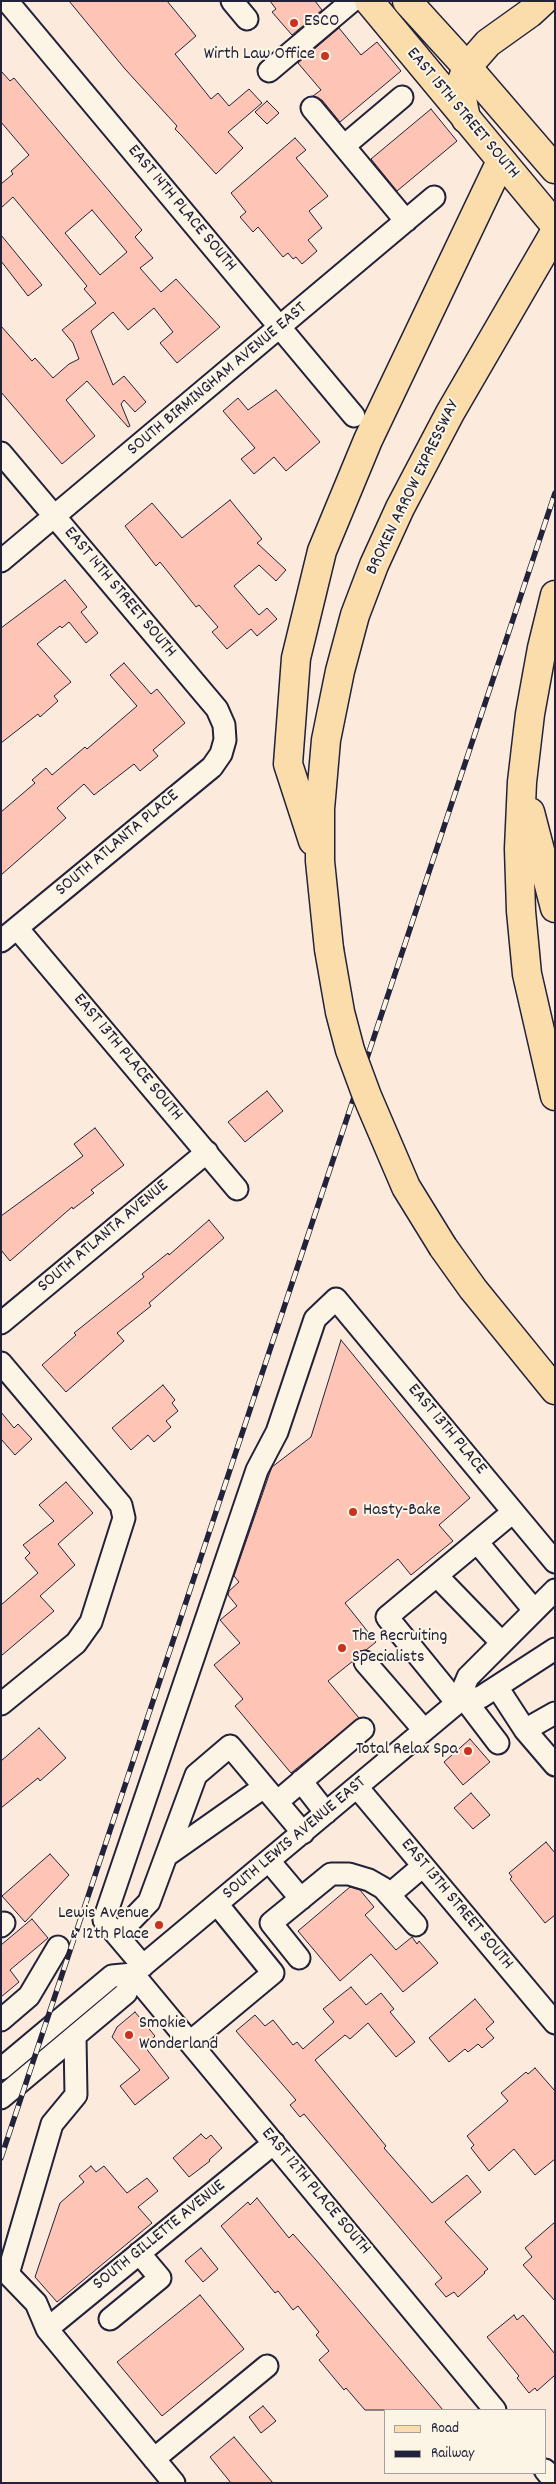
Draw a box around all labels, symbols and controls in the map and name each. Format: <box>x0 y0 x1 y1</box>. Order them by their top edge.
place label: ESCO <box>304 12 339 34</box>
marker: ESCO <box>288 17 300 29</box>
street label: EAST 15TH STREET SOUTH <box>401 44 523 184</box>
place label: Wirth Law Office <box>204 45 315 67</box>
marker: Wirth Law Office <box>319 50 331 62</box>
street label: EAST 14TH PLACE SOUTH <box>122 141 240 277</box>
street label: SOUTH BIRMINGHAM AVENUE EAST <box>124 298 312 462</box>
street label: BROKEN ARROW EXPRESSWAY <box>362 397 466 579</box>
street label: EAST 14TH STREET SOUTH <box>58 523 180 663</box>
street label: SOUTH ATLANTA PLACE <box>52 786 184 902</box>
street label: EAST 13TH PLACE SOUTH <box>67 990 187 1126</box>
street label: SOUTH ATLANTA AVENUE <box>34 1176 174 1298</box>
street label: EAST 13TH PLACE <box>402 1380 490 1480</box>
place label: Hasty-Bake <box>363 1501 441 1523</box>
marker: Hasty-Bake <box>347 1506 359 1518</box>
place label: The Recruiting Specialists <box>352 1627 447 1670</box>
marker: The Recruiting Specialists <box>336 1642 348 1654</box>
place label: Total Relax Spa <box>356 1740 458 1762</box>
marker: Total Relax Spa <box>462 1745 474 1757</box>
street label: SOUTH LEWIS AVENUE EAST <box>219 1773 371 1905</box>
street label: EAST 13TH STREET SOUTH <box>395 1835 517 1975</box>
place label: Lewis Avenue & 12th Place <box>58 1904 149 1946</box>
marker: Lewis Avenue & 12th Place <box>153 1919 165 1931</box>
place label: Smokie Wonderland <box>139 2014 218 2056</box>
marker: Smokie Wonderland <box>123 2029 135 2041</box>
street label: EAST 12TH PLACE SOUTH <box>255 2124 375 2260</box>
street label: SOUTH GILLETTE AVENUE <box>89 2176 231 2296</box>
legend <box>384 2409 546 2474</box>
text: Road <box>431 2418 459 2440</box>
text: Railway <box>431 2443 474 2465</box>

